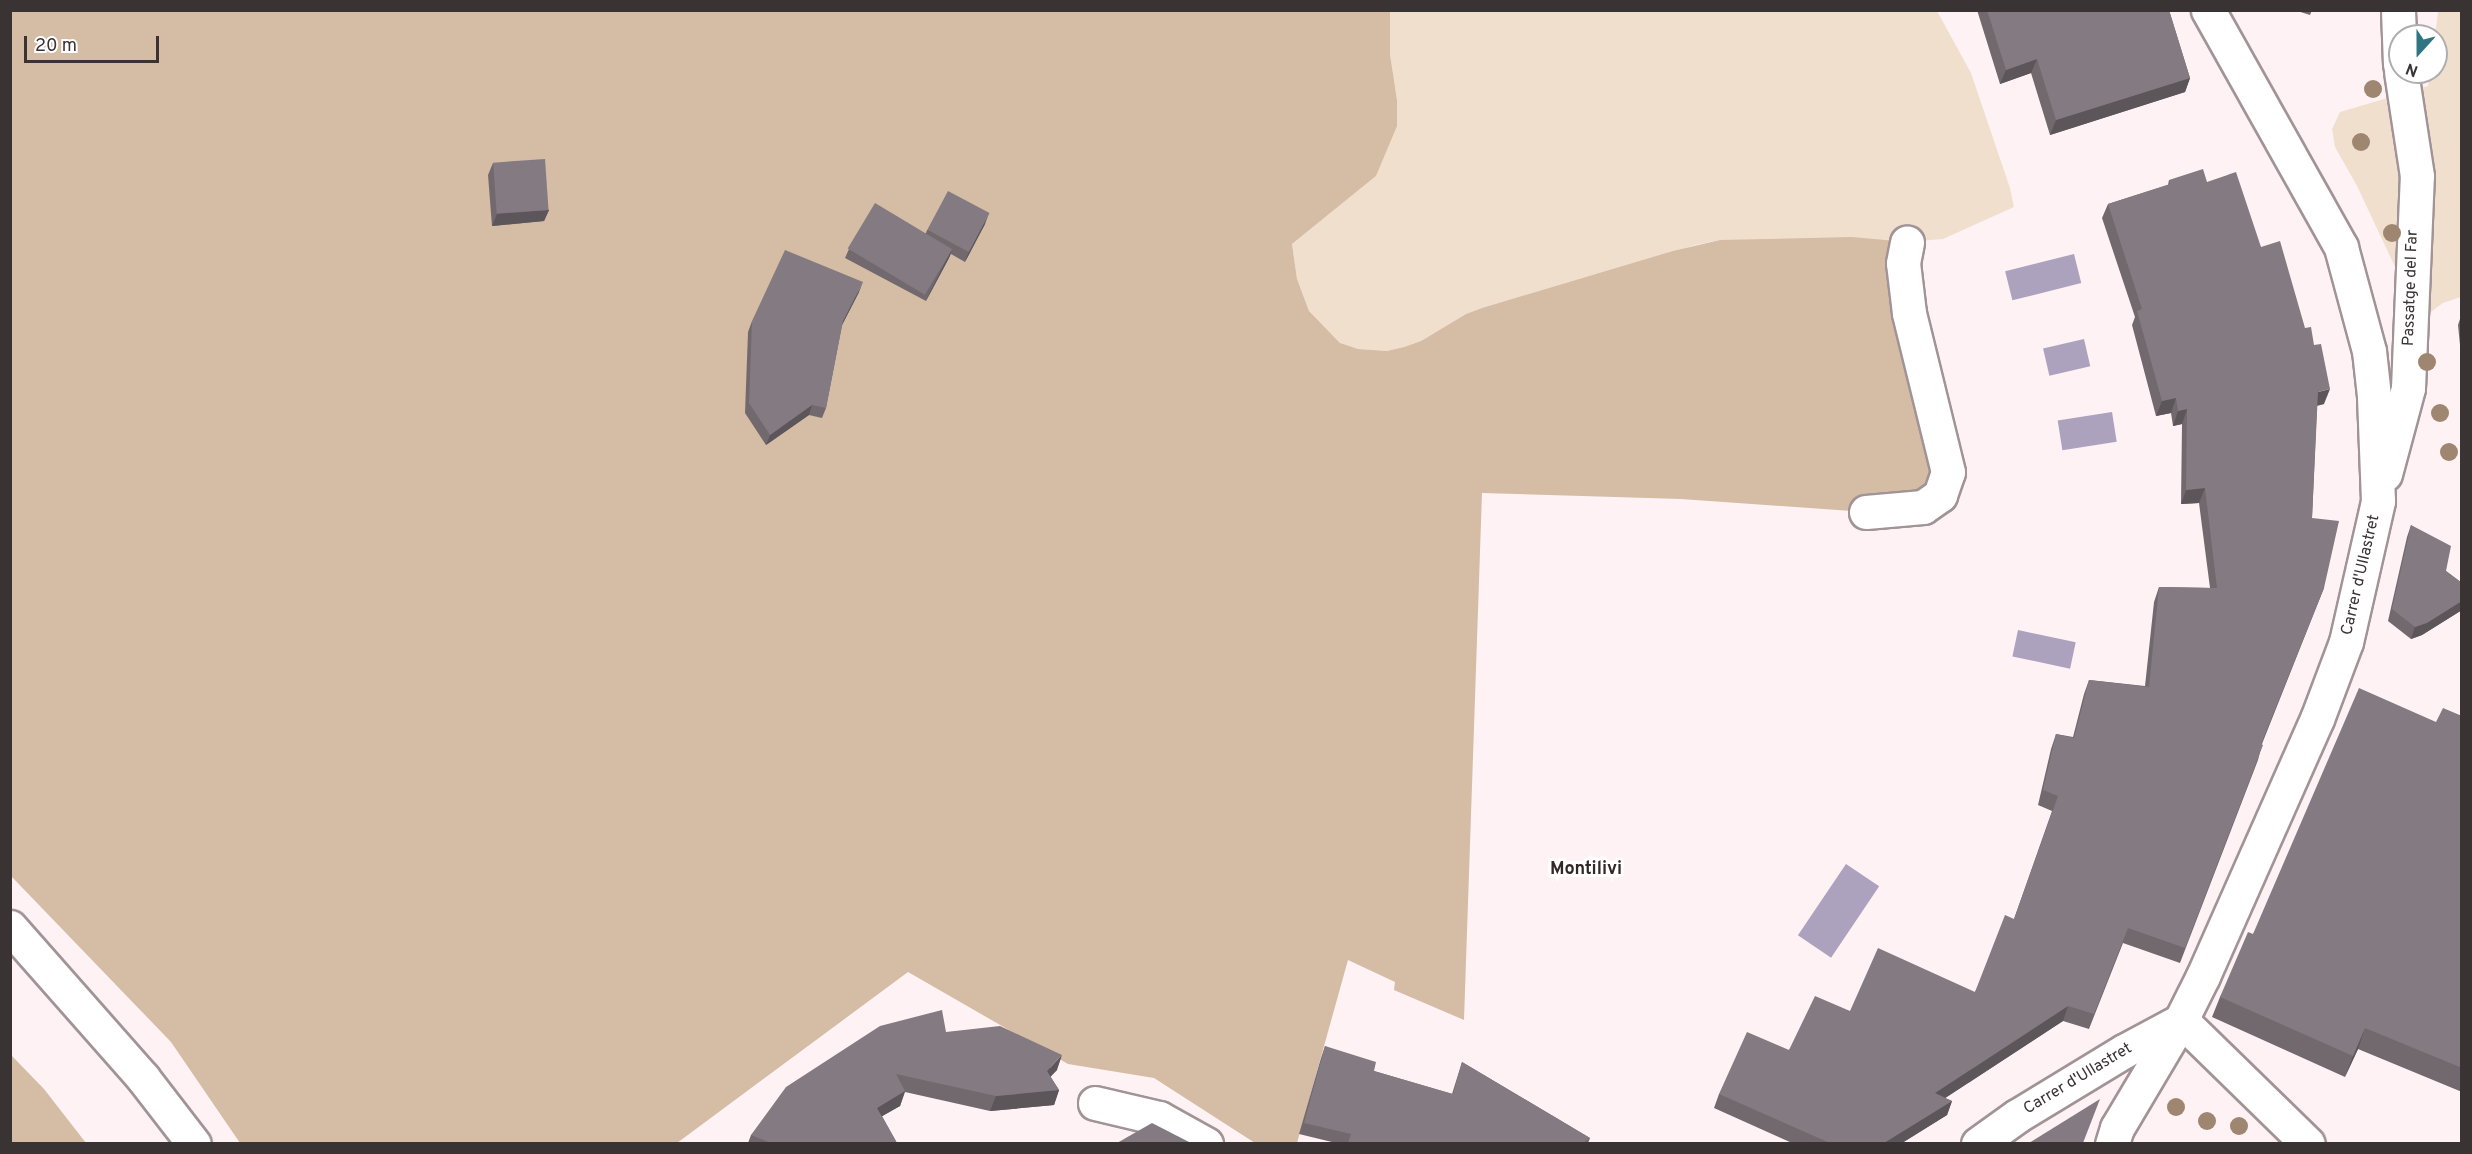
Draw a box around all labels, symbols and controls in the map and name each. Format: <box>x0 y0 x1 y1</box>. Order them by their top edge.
scale bar <box>27 24 162 62</box>
north arrow <box>2388 24 2448 84</box>
text: 20 m <box>35 35 77 58</box>
text: N <box>2403 58 2421 80</box>
street label: Passatge del Far <box>2399 229 2423 347</box>
street label: Carrer d'Ullastret <box>2338 513 2384 637</box>
district label: Montilivi <box>1550 859 1622 881</box>
street label: Carrer d'Ullastret <box>2020 1039 2136 1119</box>

